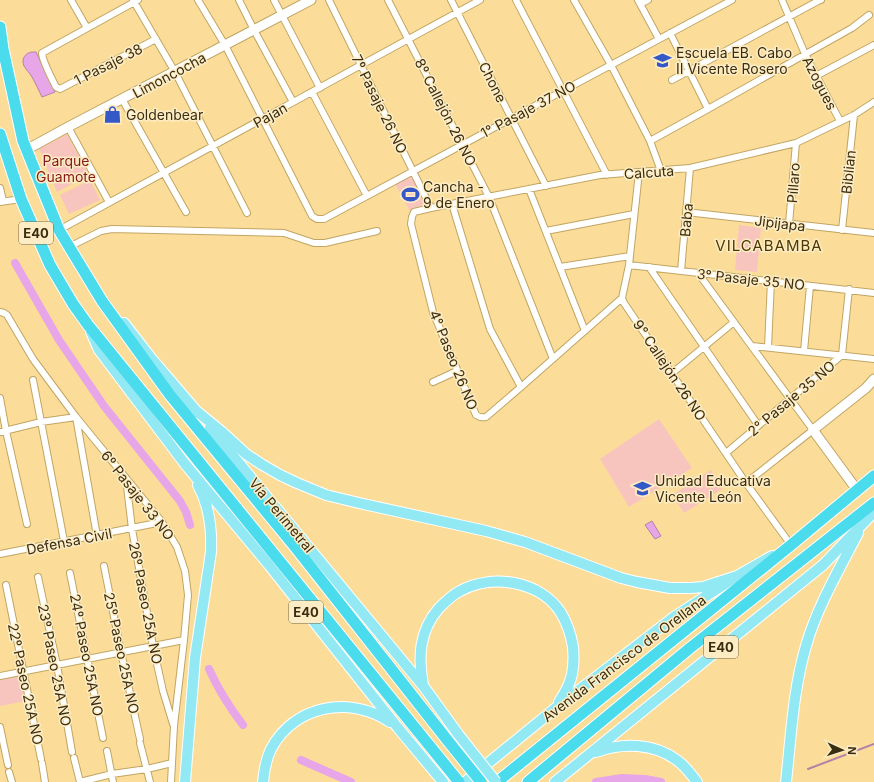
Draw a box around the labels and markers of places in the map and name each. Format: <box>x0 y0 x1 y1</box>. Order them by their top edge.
place label: Escuela EB. Cabo II Vicente Rosero <box>676 44 792 77</box>
school or university icon: Escuela EB. Cabo II Vicente Rosero <box>653 50 673 70</box>
shop icon: Goldenbear <box>103 104 123 124</box>
place label: Goldenbear <box>126 106 203 123</box>
place label: Cancha - 9 de Enero <box>423 178 495 211</box>
sports icon: Cancha - 9 de Enero <box>400 184 420 204</box>
place label: Unidad Educativa Vicente León <box>655 472 771 505</box>
school or university icon: Unidad Educativa Vicente León <box>632 478 652 498</box>

